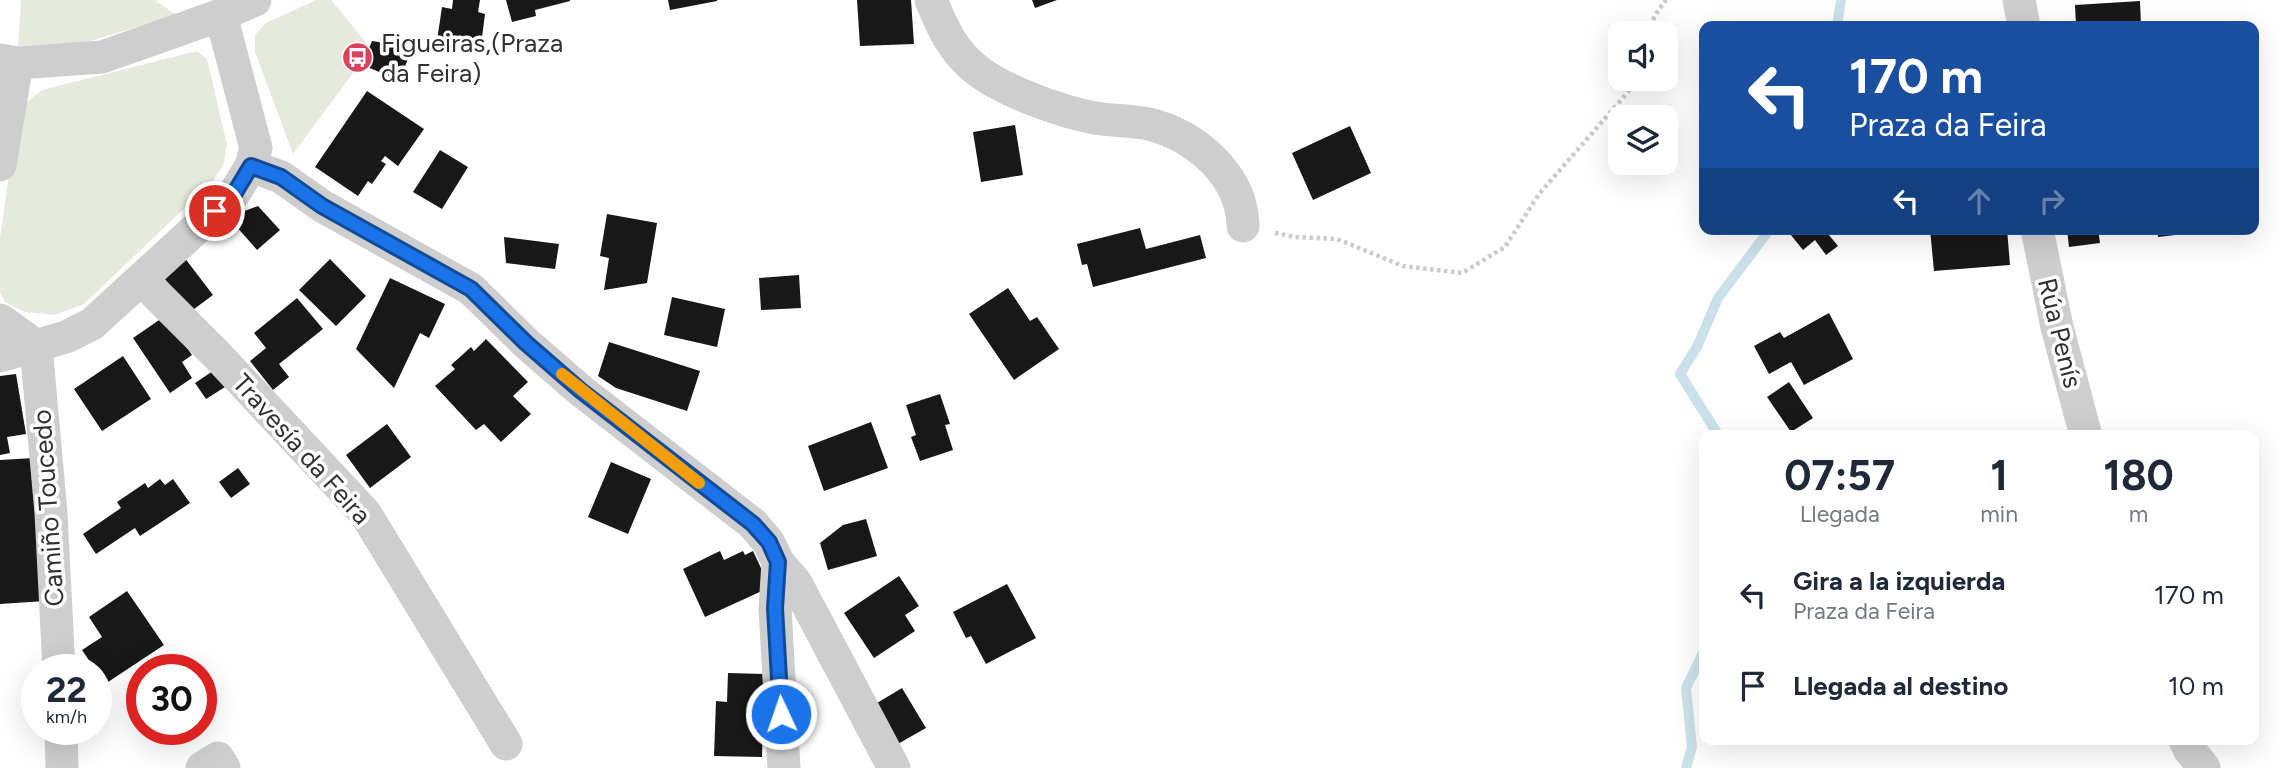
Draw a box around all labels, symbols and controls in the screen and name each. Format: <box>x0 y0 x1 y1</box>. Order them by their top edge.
map controls <box>1608 21 1678 175</box>
button: sound <box>1608 21 1678 91</box>
place label: Figueiras,(Praza da Feira) <box>381 27 563 89</box>
bus stop icon: Figueiras,(Praza da Feira) <box>341 41 375 75</box>
text: 170 m <box>1849 46 1983 105</box>
icon: left <box>1734 49 1825 140</box>
button: layers <box>1608 105 1678 175</box>
text: Praza da Feira <box>1849 106 2047 144</box>
pin <box>185 181 245 241</box>
icon: left <box>1887 182 1925 220</box>
icon: ahead <box>1960 182 1998 220</box>
icon: right <box>2033 182 2071 220</box>
icon: arrive <box>196 192 234 230</box>
street label: Rúa Penís <box>2031 275 2089 391</box>
street label: Travesía da Feira <box>226 367 378 531</box>
street label: Camiño Toucedo <box>25 409 71 607</box>
text: 07:57 <box>1784 450 1895 501</box>
text: 1 <box>1990 450 2008 501</box>
text: 180 <box>2103 450 2174 501</box>
text: Llegada <box>1800 500 1880 528</box>
text: min <box>1980 500 2018 528</box>
text: m <box>2129 500 2148 528</box>
text: Gira a la izquierda <box>1793 565 2005 597</box>
icon: left <box>1734 576 1772 614</box>
text: 170 m <box>2154 579 2224 611</box>
text: Praza da Feira <box>1793 597 1935 625</box>
speed limit sign: 30 <box>126 654 217 745</box>
icon: arrive <box>1734 667 1772 705</box>
text: 22 <box>46 669 87 711</box>
text: Llegada al destino <box>1793 670 2008 702</box>
text: 10 m <box>2168 670 2224 702</box>
position arrow <box>744 677 818 751</box>
text: km/h <box>46 706 87 728</box>

